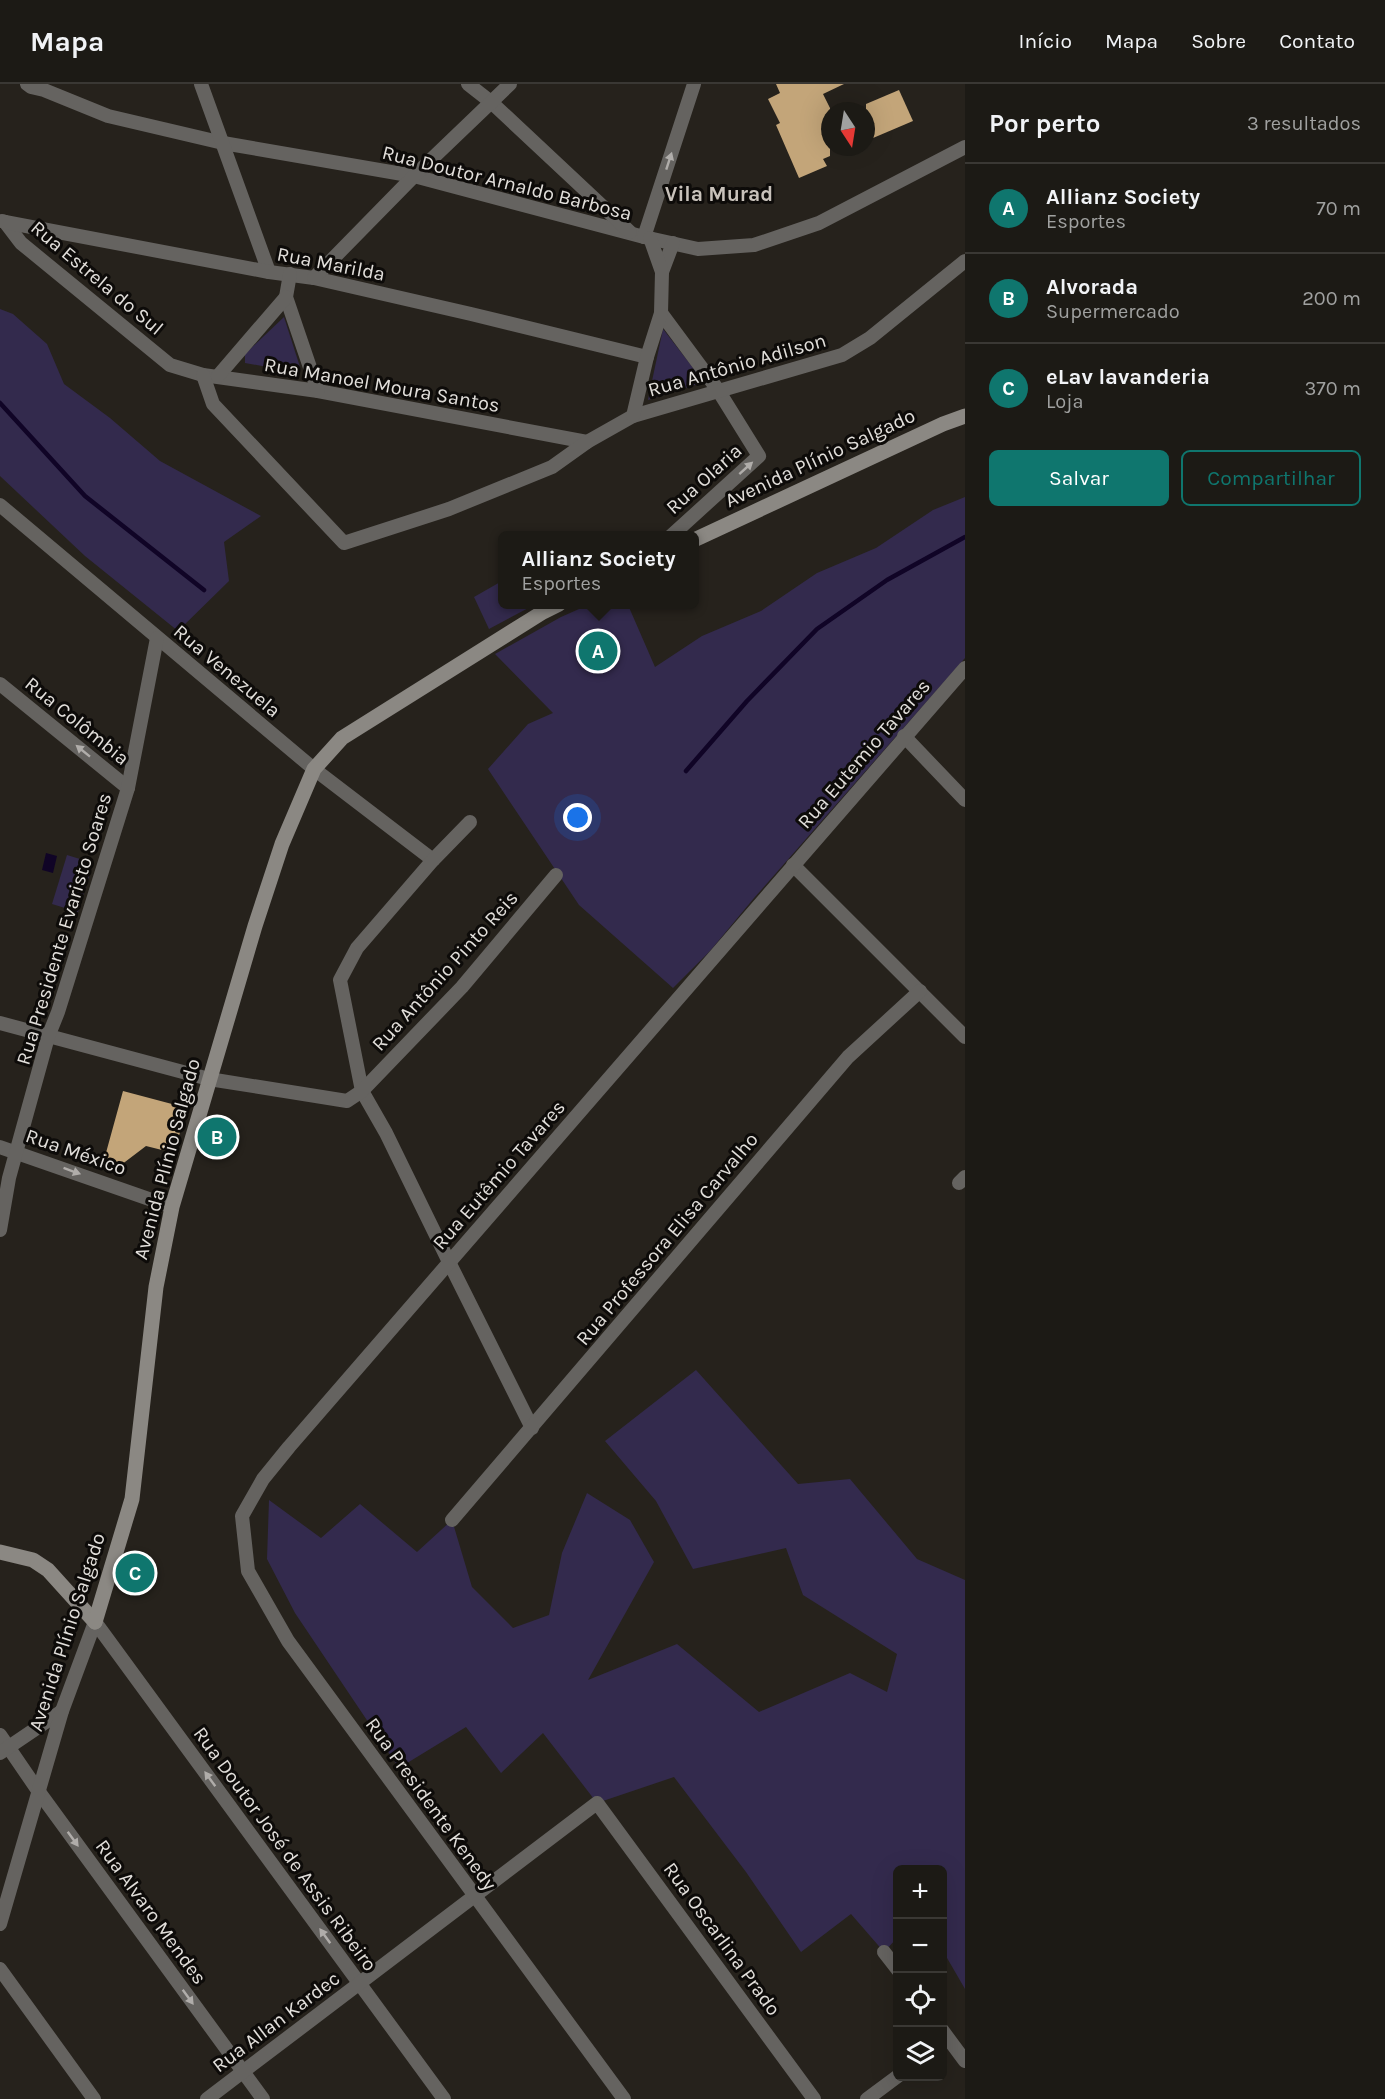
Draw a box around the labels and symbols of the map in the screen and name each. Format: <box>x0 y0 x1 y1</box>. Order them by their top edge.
north arrow <box>821 102 875 156</box>
street label: Rua Doutor Arnaldo Barbosa <box>380 141 634 225</box>
one-way arrow <box>665 152 674 170</box>
district label: Vila Murad <box>665 182 773 206</box>
street label: Rua Estrela do Sul <box>26 216 168 340</box>
street label: Rua Marilda <box>275 242 387 286</box>
street label: Rua Antônio Adilson <box>645 329 829 401</box>
street label: Rua Manoel Moura Santos <box>262 353 502 417</box>
street label: Avenida Plínio Salgado <box>721 404 919 512</box>
street label: Rua Olaria <box>661 439 747 519</box>
one-way arrow <box>738 462 753 475</box>
street label: Rua Venezuela <box>169 620 285 722</box>
pin: A <box>578 628 618 674</box>
street label: Rua Colômbia <box>20 672 134 770</box>
street label: Rua Eutemio Tavares <box>793 675 935 833</box>
one-way arrow <box>75 745 91 758</box>
street label: Rua Presidente Evaristo Soares <box>12 790 116 1068</box>
your location <box>563 803 592 832</box>
street label: Rua Antônio Pinto Reis <box>367 886 523 1056</box>
street label: Avenida Plínio Salgado <box>129 1056 205 1262</box>
street label: Rua Eutêmio Tavares <box>428 1096 570 1254</box>
pin: B <box>198 1114 236 1160</box>
street label: Rua México <box>23 1124 129 1180</box>
street label: Rua Professora Elisa Carvalho <box>571 1128 763 1350</box>
one-way arrow <box>63 1167 81 1176</box>
street label: Avenida Plínio Salgado <box>24 1530 110 1734</box>
pin: C <box>116 1550 154 1596</box>
street label: Rua Presidente Kenedy <box>361 1713 501 1895</box>
street label: Rua Doutor José de Assis Ribeiro <box>189 1722 381 1976</box>
one-way arrow <box>204 1771 216 1786</box>
one-way arrow <box>67 1832 79 1847</box>
street label: Rua Alvaro Mendes <box>91 1835 211 1989</box>
street label: Rua Oscarlina Prado <box>659 1858 785 2020</box>
one-way arrow <box>319 1929 331 1944</box>
street label: Rua Allan Kardec <box>208 1967 344 2077</box>
one-way arrow <box>182 1988 194 2004</box>

